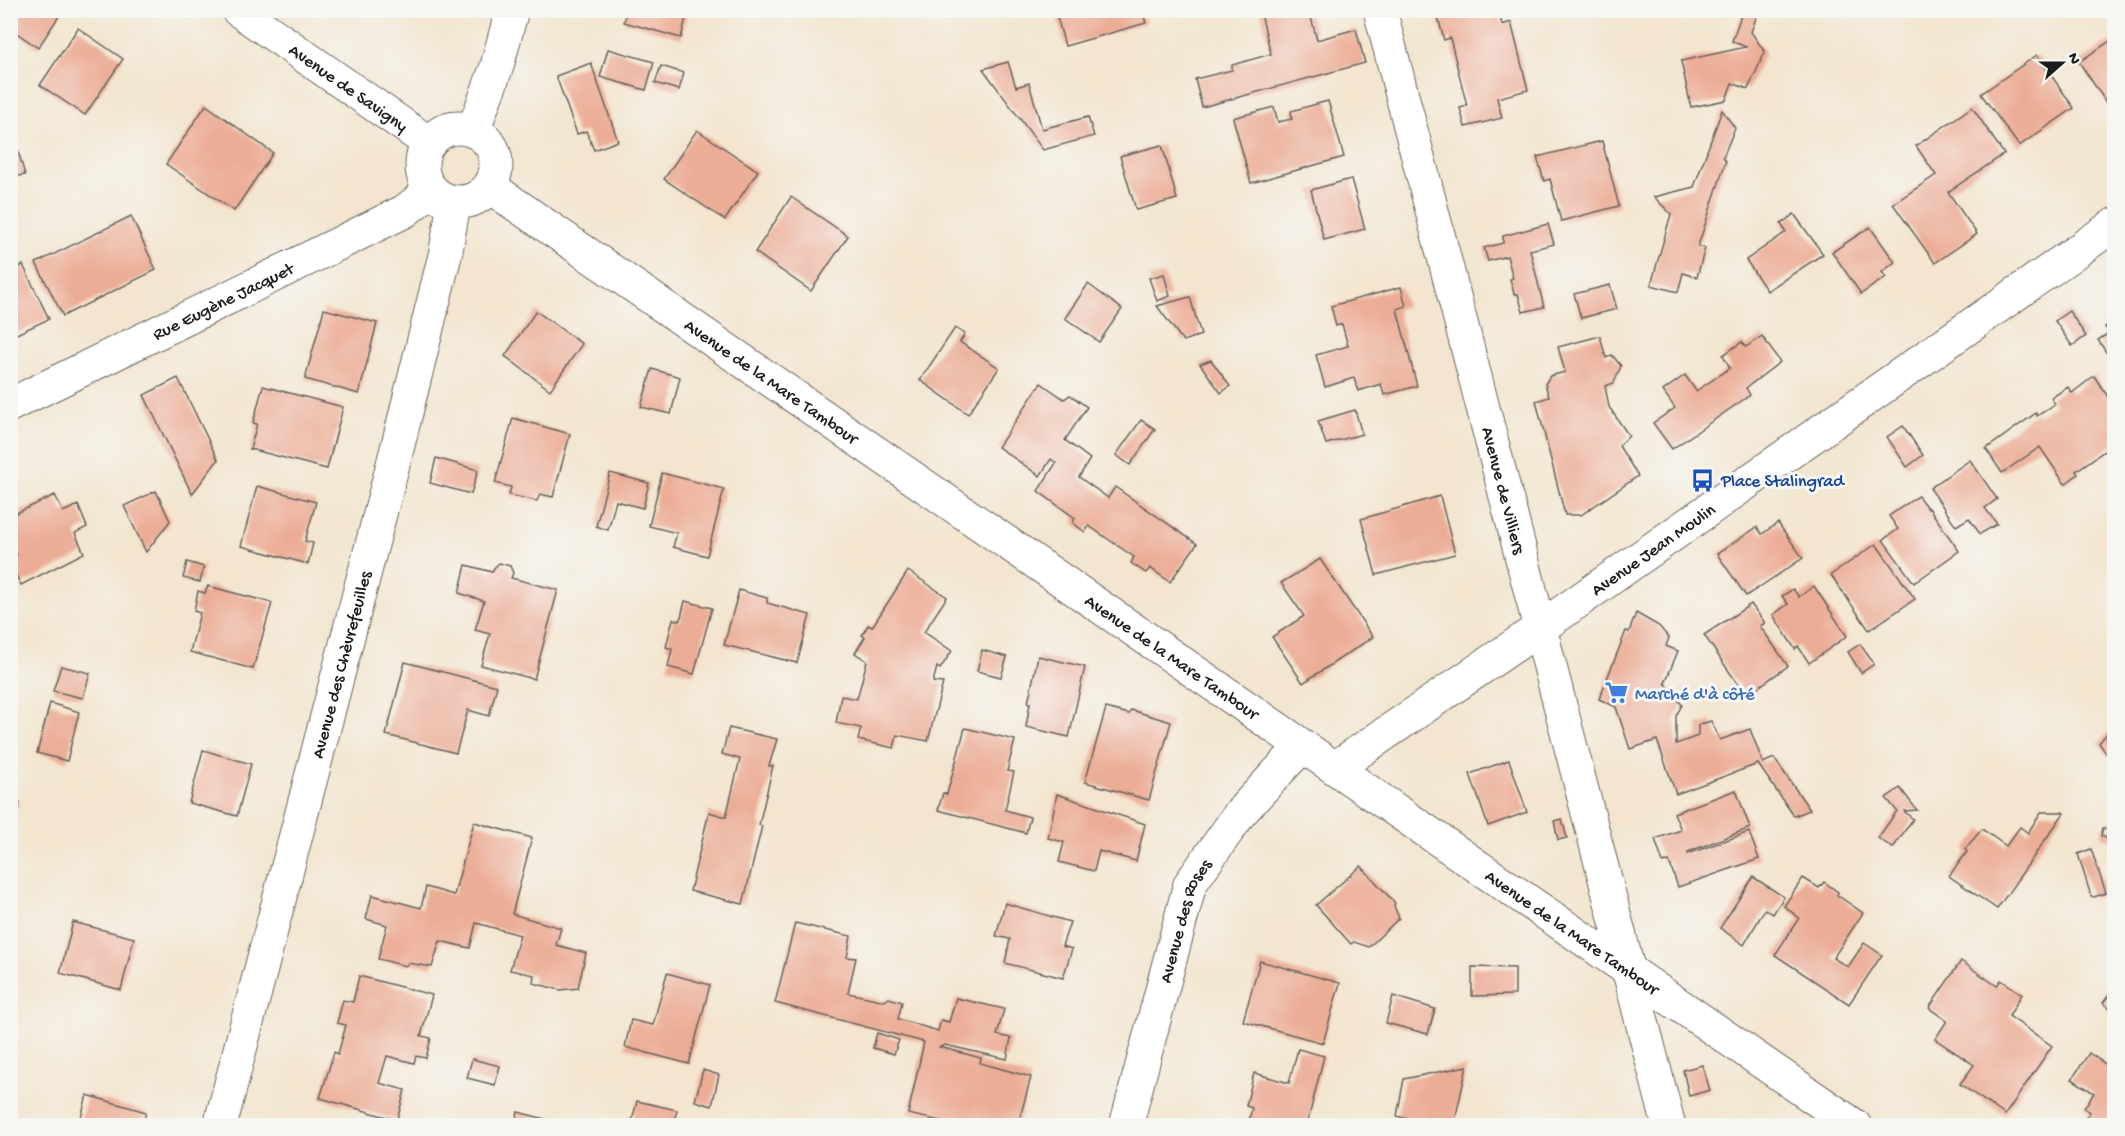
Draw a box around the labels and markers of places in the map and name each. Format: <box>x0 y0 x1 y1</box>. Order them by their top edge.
bus stop icon: Place Stalingrad <box>1690 467 1716 493</box>
place label: Place Stalingrad <box>1720 472 1845 493</box>
supermarket icon: Marché d'à côté <box>1604 680 1630 706</box>
place label: Marché d'à côté <box>1635 685 1755 706</box>

